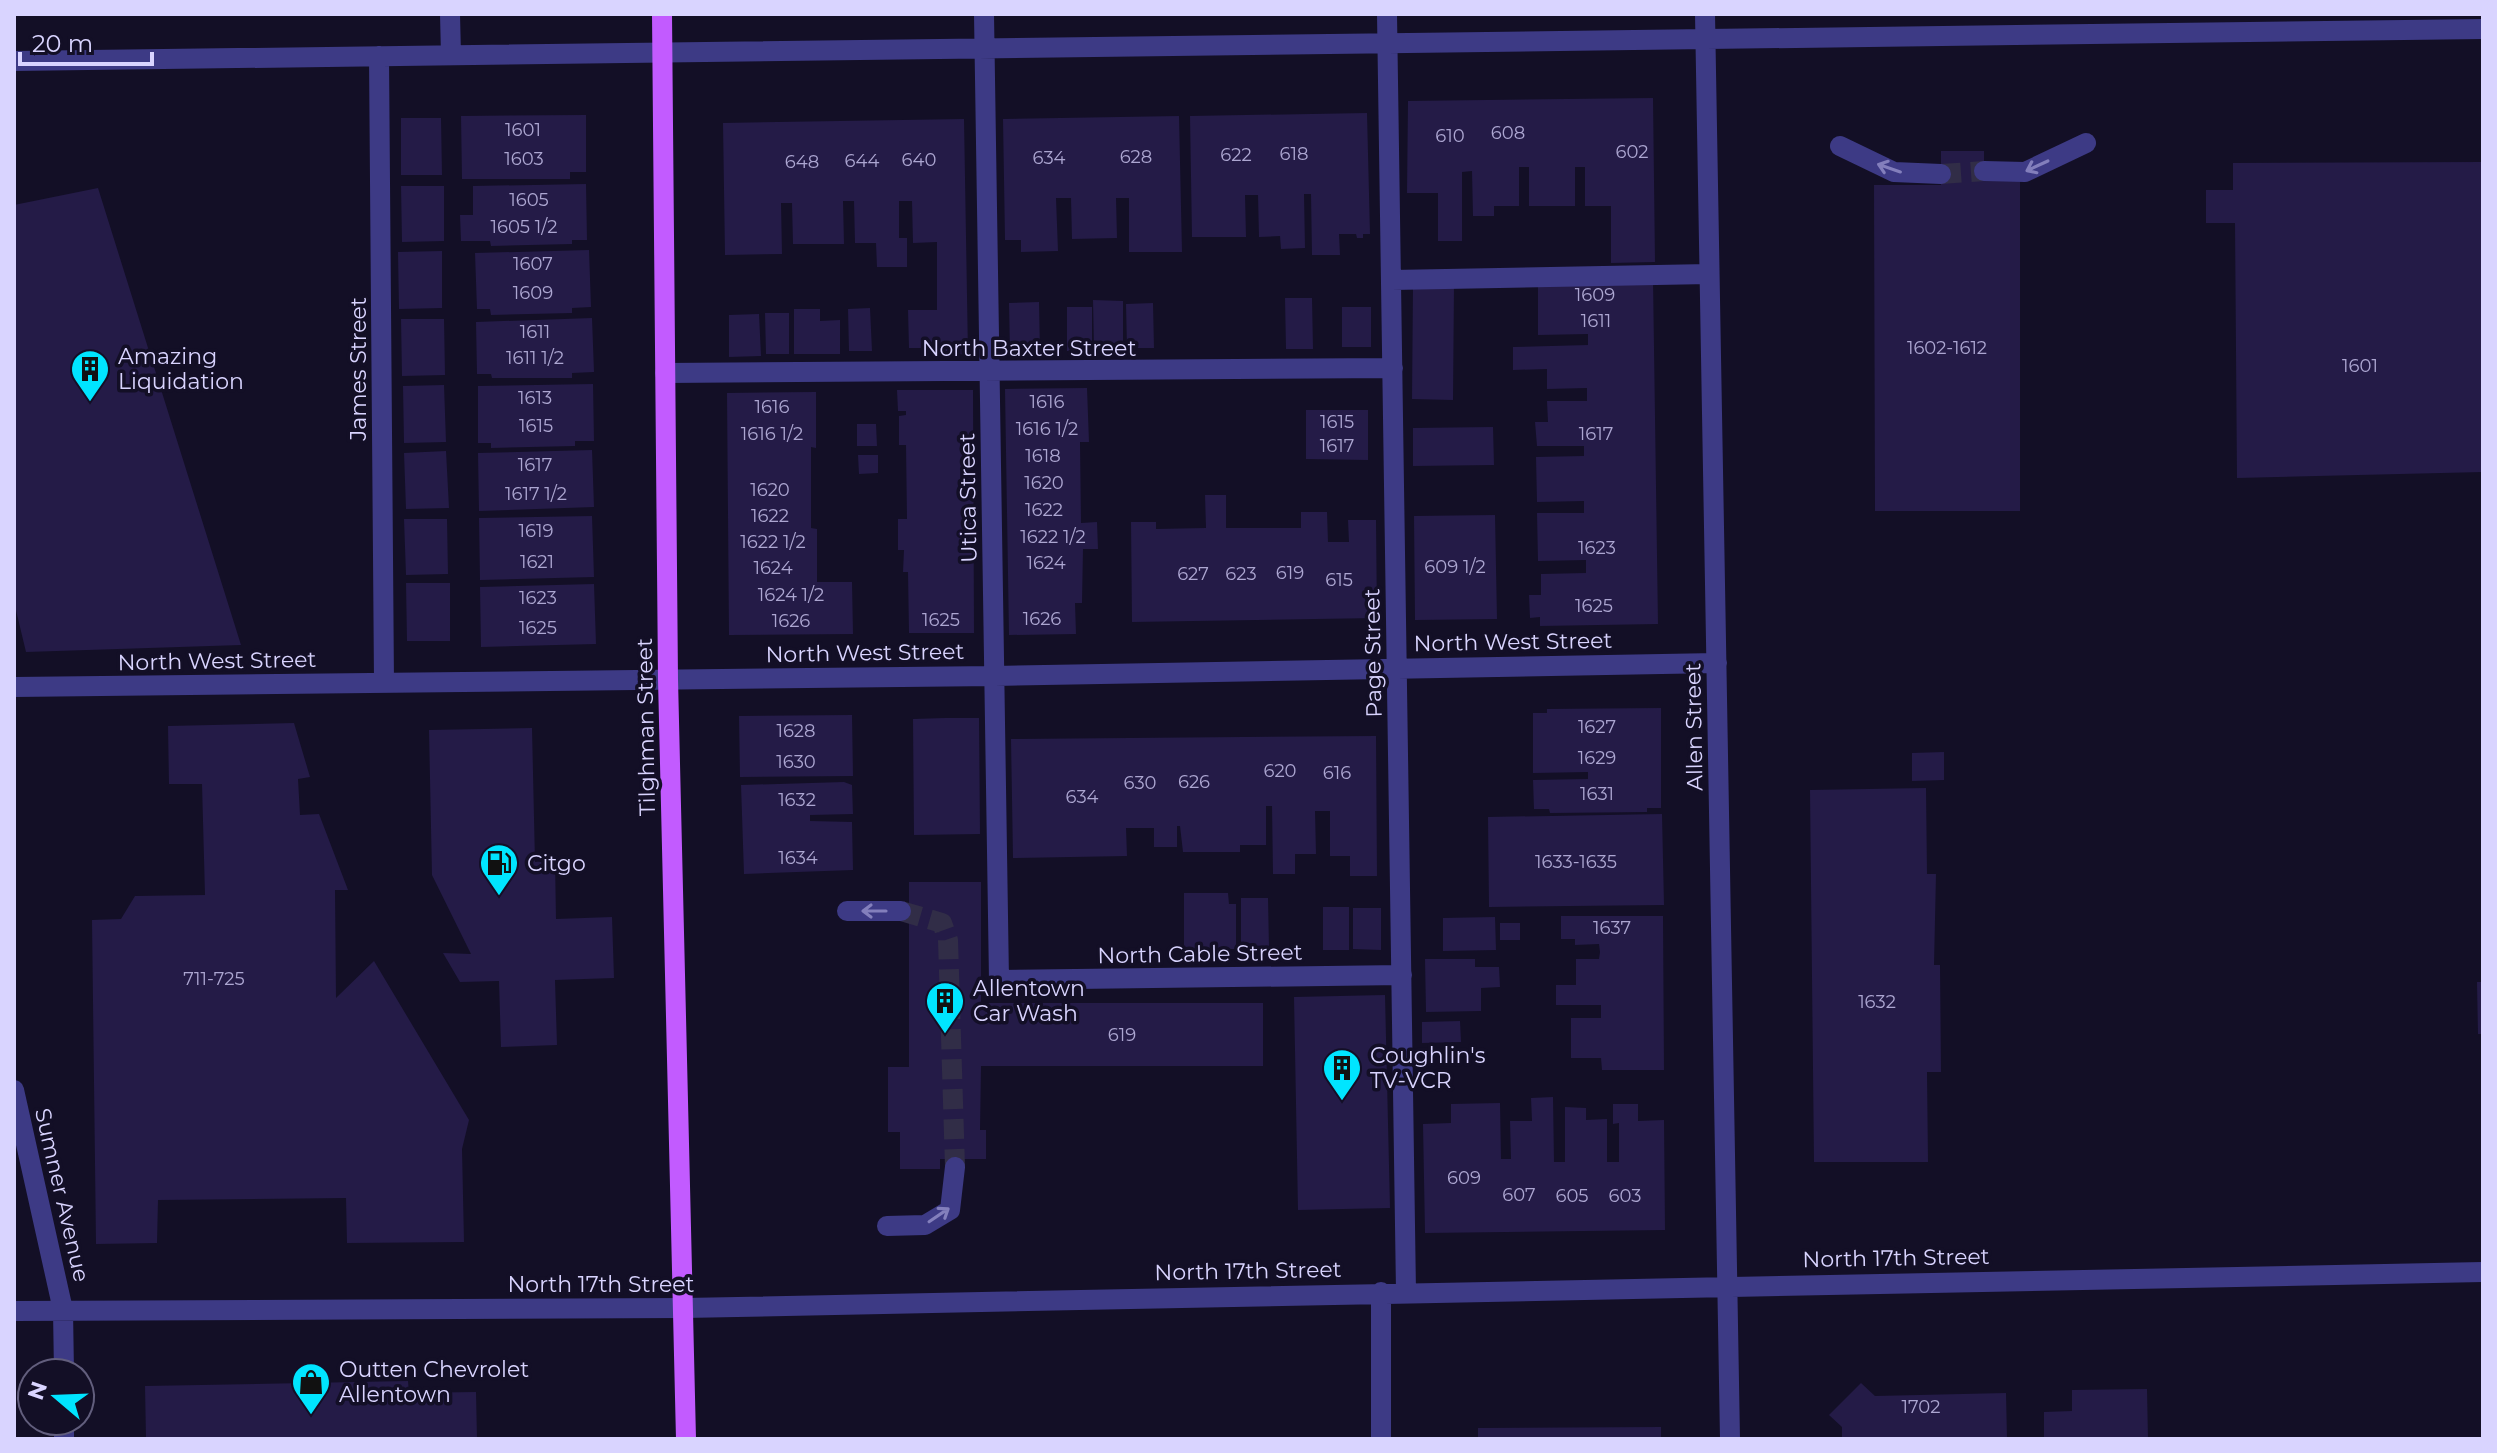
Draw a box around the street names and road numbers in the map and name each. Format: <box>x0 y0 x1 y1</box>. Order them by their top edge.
street label: James Street <box>345 297 372 442</box>
street label: North Baxter Street <box>922 335 1136 362</box>
street label: Utica Street <box>953 433 983 563</box>
street label: Page Street <box>1358 588 1388 718</box>
street label: North West Street <box>1413 627 1613 657</box>
street label: Tilghman Street <box>631 638 661 816</box>
street label: North West Street <box>765 638 965 668</box>
street label: North West Street <box>117 646 317 676</box>
street label: Allen Street <box>1679 663 1709 791</box>
street label: North Cable Street <box>1097 939 1303 969</box>
street label: Sumner Avenue <box>29 1106 95 1284</box>
street label: North 17th Street <box>1802 1243 1990 1273</box>
street label: North 17th Street <box>1154 1256 1342 1286</box>
street label: North 17th Street <box>507 1271 695 1298</box>

